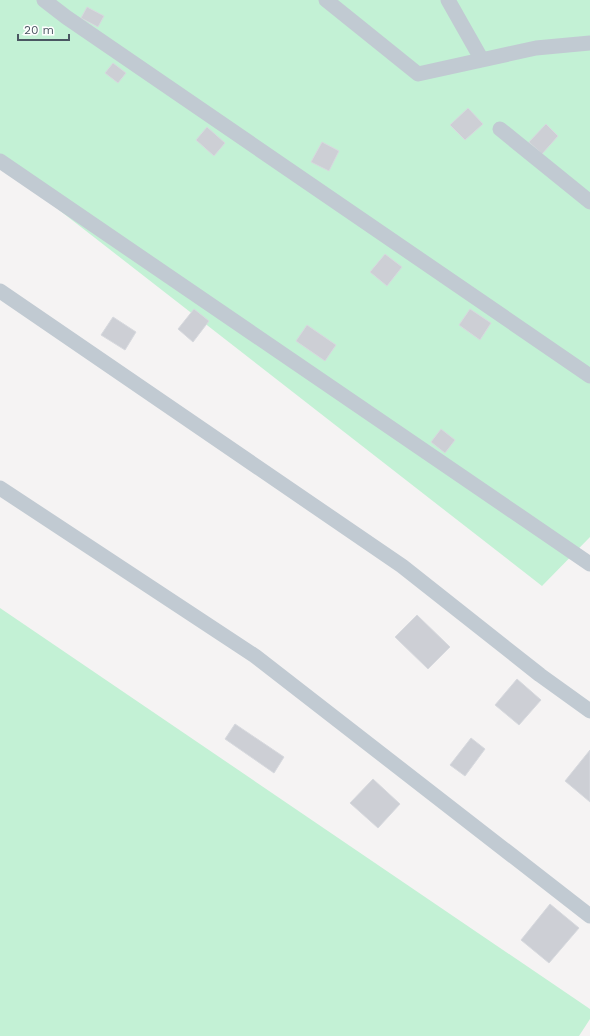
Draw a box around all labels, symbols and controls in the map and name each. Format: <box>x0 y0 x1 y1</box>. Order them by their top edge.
scale bar <box>18 16 69 42</box>
text: 20 m <box>24 23 54 37</box>

